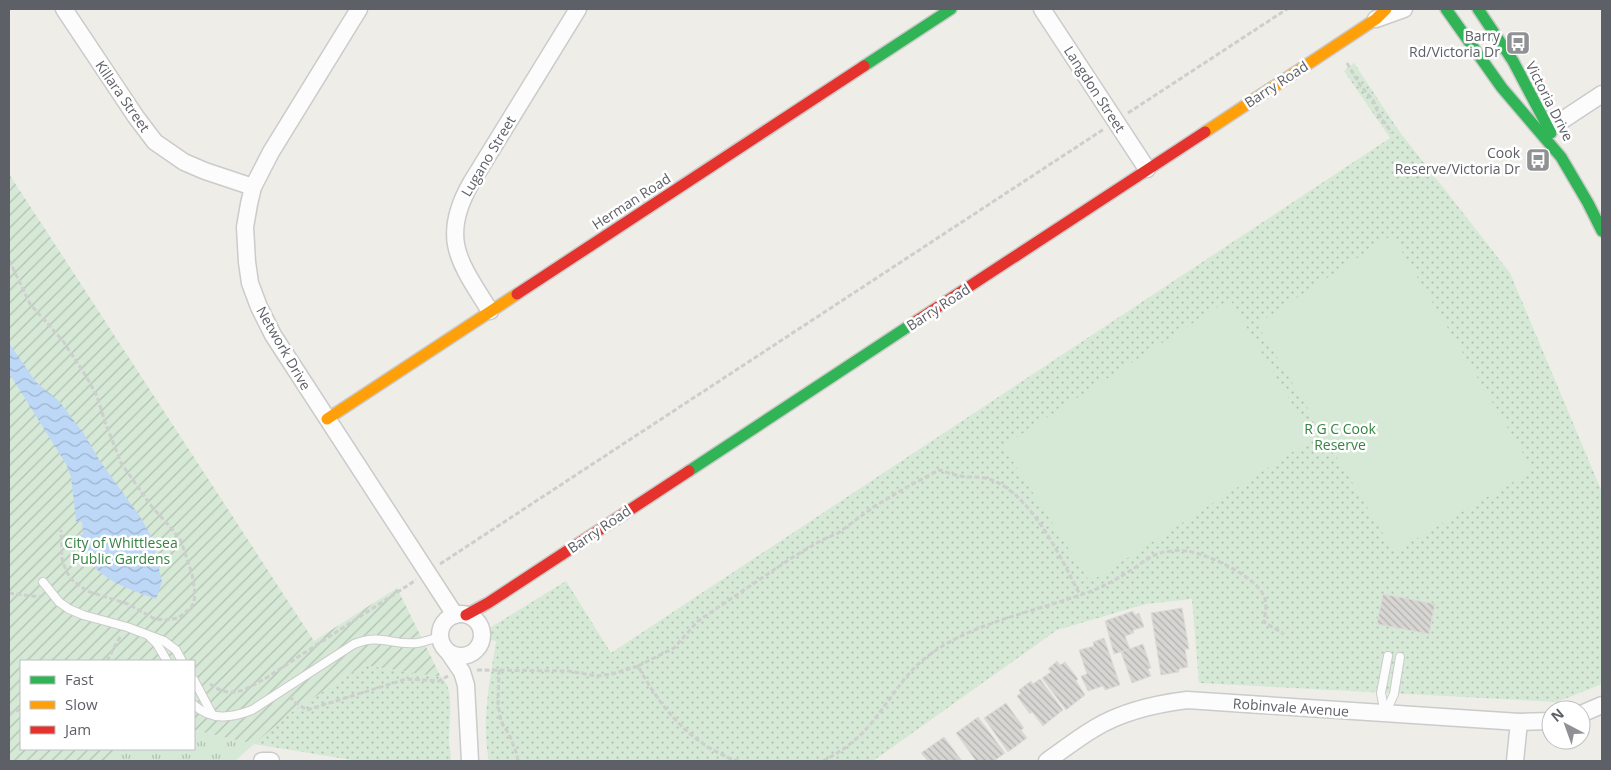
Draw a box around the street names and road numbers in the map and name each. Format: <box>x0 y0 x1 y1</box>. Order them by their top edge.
street label: Langdon Street <box>1060 42 1130 136</box>
street label: Killara Street <box>91 56 155 136</box>
street label: Barry Road <box>1240 56 1312 112</box>
street label: Victoria Drive <box>1522 58 1578 144</box>
street label: Lugano Street <box>456 112 520 200</box>
street label: Herman Road <box>588 168 674 234</box>
street label: Barry Road <box>902 279 974 335</box>
street label: Network Drive <box>252 303 316 393</box>
street label: Barry Road <box>564 501 634 557</box>
street label: Robinvale Avenue <box>1232 693 1350 721</box>

